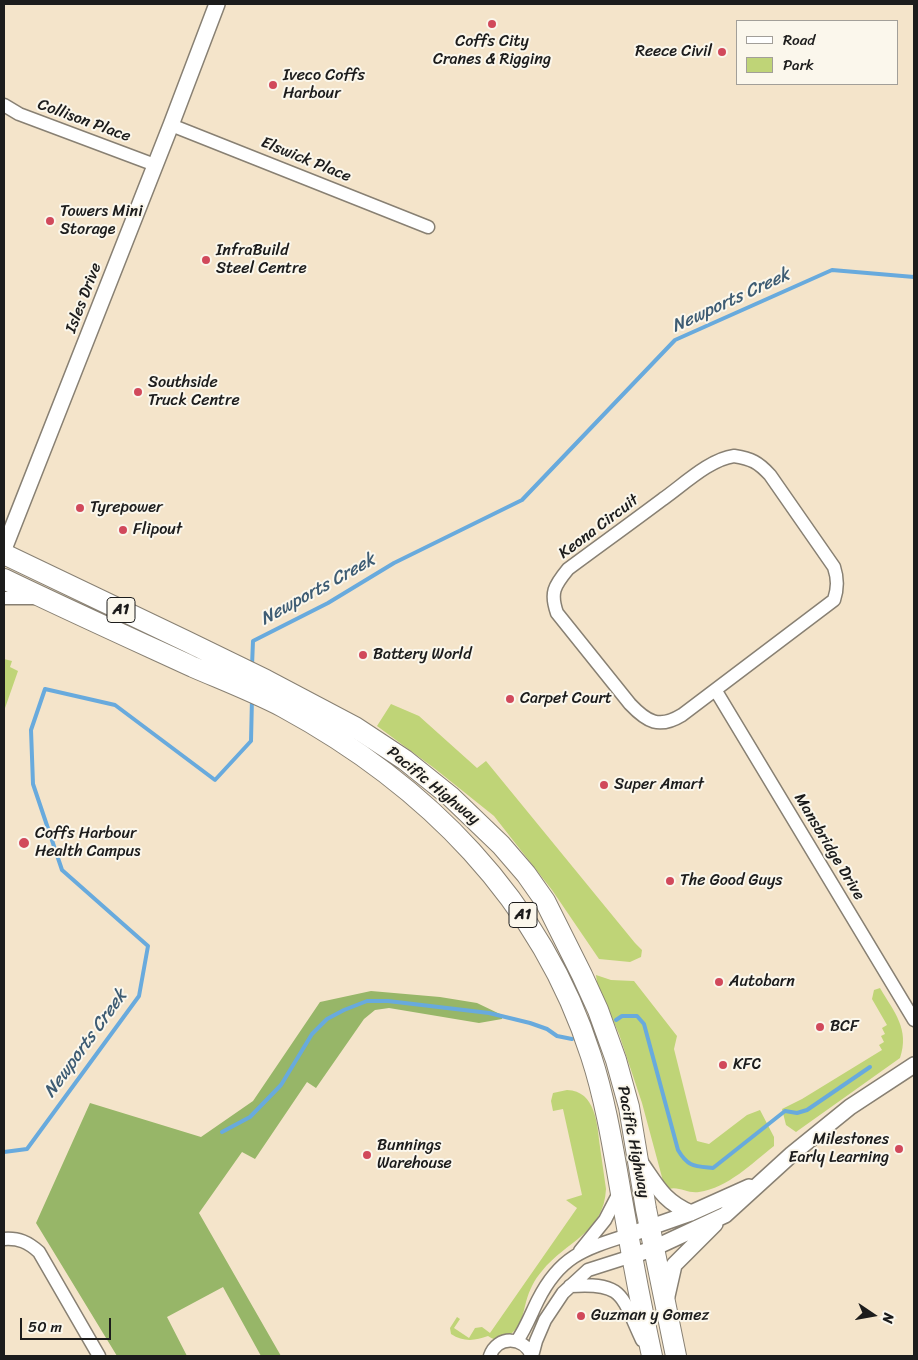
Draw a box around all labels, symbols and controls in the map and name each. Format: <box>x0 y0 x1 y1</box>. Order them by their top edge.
marker: Coffs City Cranes & Rigging <box>486 18 498 30</box>
legend <box>736 20 898 85</box>
text: Road <box>783 27 815 53</box>
place label: Coffs City Cranes & Rigging <box>433 32 551 70</box>
place label: Reece Civil <box>635 42 712 62</box>
marker: Reece Civil <box>716 46 728 58</box>
text: Park <box>783 52 814 78</box>
place label: Iveco Coffs Harbour <box>283 66 365 104</box>
marker: Iveco Coffs Harbour <box>267 79 279 91</box>
street label: Collison Place <box>35 95 133 147</box>
street label: Elswick Place <box>258 133 354 187</box>
place label: Towers Mini Storage <box>60 202 143 240</box>
marker: Towers Mini Storage <box>44 215 56 227</box>
place label: InfraBuild Steel Centre <box>216 241 307 279</box>
marker: InfraBuild Steel Centre <box>200 254 212 266</box>
street label: Isles Drive <box>62 260 106 336</box>
water label: Newports Creek <box>669 264 793 338</box>
place label: Southside Truck Centre <box>148 373 240 411</box>
marker: Southside Truck Centre <box>132 386 144 398</box>
street label: Keona Circuit <box>555 491 643 563</box>
place label: Tyrepower <box>90 498 162 518</box>
marker: Tyrepower <box>74 502 86 514</box>
place label: Flipout <box>133 520 182 540</box>
marker: Flipout <box>117 524 129 536</box>
water label: Newports Creek <box>257 550 379 630</box>
road number: A1 <box>107 598 135 622</box>
place label: Battery World <box>373 645 472 665</box>
marker: Battery World <box>357 649 369 661</box>
place label: Carpet Court <box>520 689 612 709</box>
marker: Carpet Court <box>504 693 516 705</box>
street label: Pacific Highway <box>383 743 483 829</box>
place label: Super Amart <box>614 775 704 795</box>
marker: Super Amart <box>598 779 610 791</box>
street label: Mansbridge Drive <box>790 790 868 904</box>
place label: Coffs Harbour Health Campus <box>35 824 141 862</box>
marker: Coffs Harbour Health Campus <box>17 836 31 850</box>
place label: The Good Guys <box>680 871 783 891</box>
marker: The Good Guys <box>664 875 676 887</box>
road number: A1 <box>509 902 537 928</box>
place label: Autobarn <box>729 972 795 992</box>
marker: Autobarn <box>713 976 725 988</box>
water label: Newports Creek <box>40 986 132 1102</box>
place label: BCF <box>830 1017 859 1037</box>
marker: BCF <box>814 1021 826 1033</box>
place label: KFC <box>733 1055 761 1075</box>
marker: KFC <box>717 1059 729 1071</box>
street label: Pacific Highway <box>613 1084 653 1200</box>
place label: Milestones Early Learning <box>789 1130 889 1168</box>
place label: Bunnings Warehouse <box>377 1136 452 1174</box>
marker: Milestones Early Learning <box>893 1143 905 1155</box>
marker: Bunnings Warehouse <box>361 1149 373 1161</box>
north arrow <box>848 1290 898 1340</box>
place label: Guzman y Gomez <box>591 1306 709 1326</box>
scale bar <box>22 1308 114 1340</box>
marker: Guzman y Gomez <box>575 1310 587 1322</box>
text: N <box>875 1311 901 1326</box>
text: 50 m <box>28 1314 62 1340</box>

